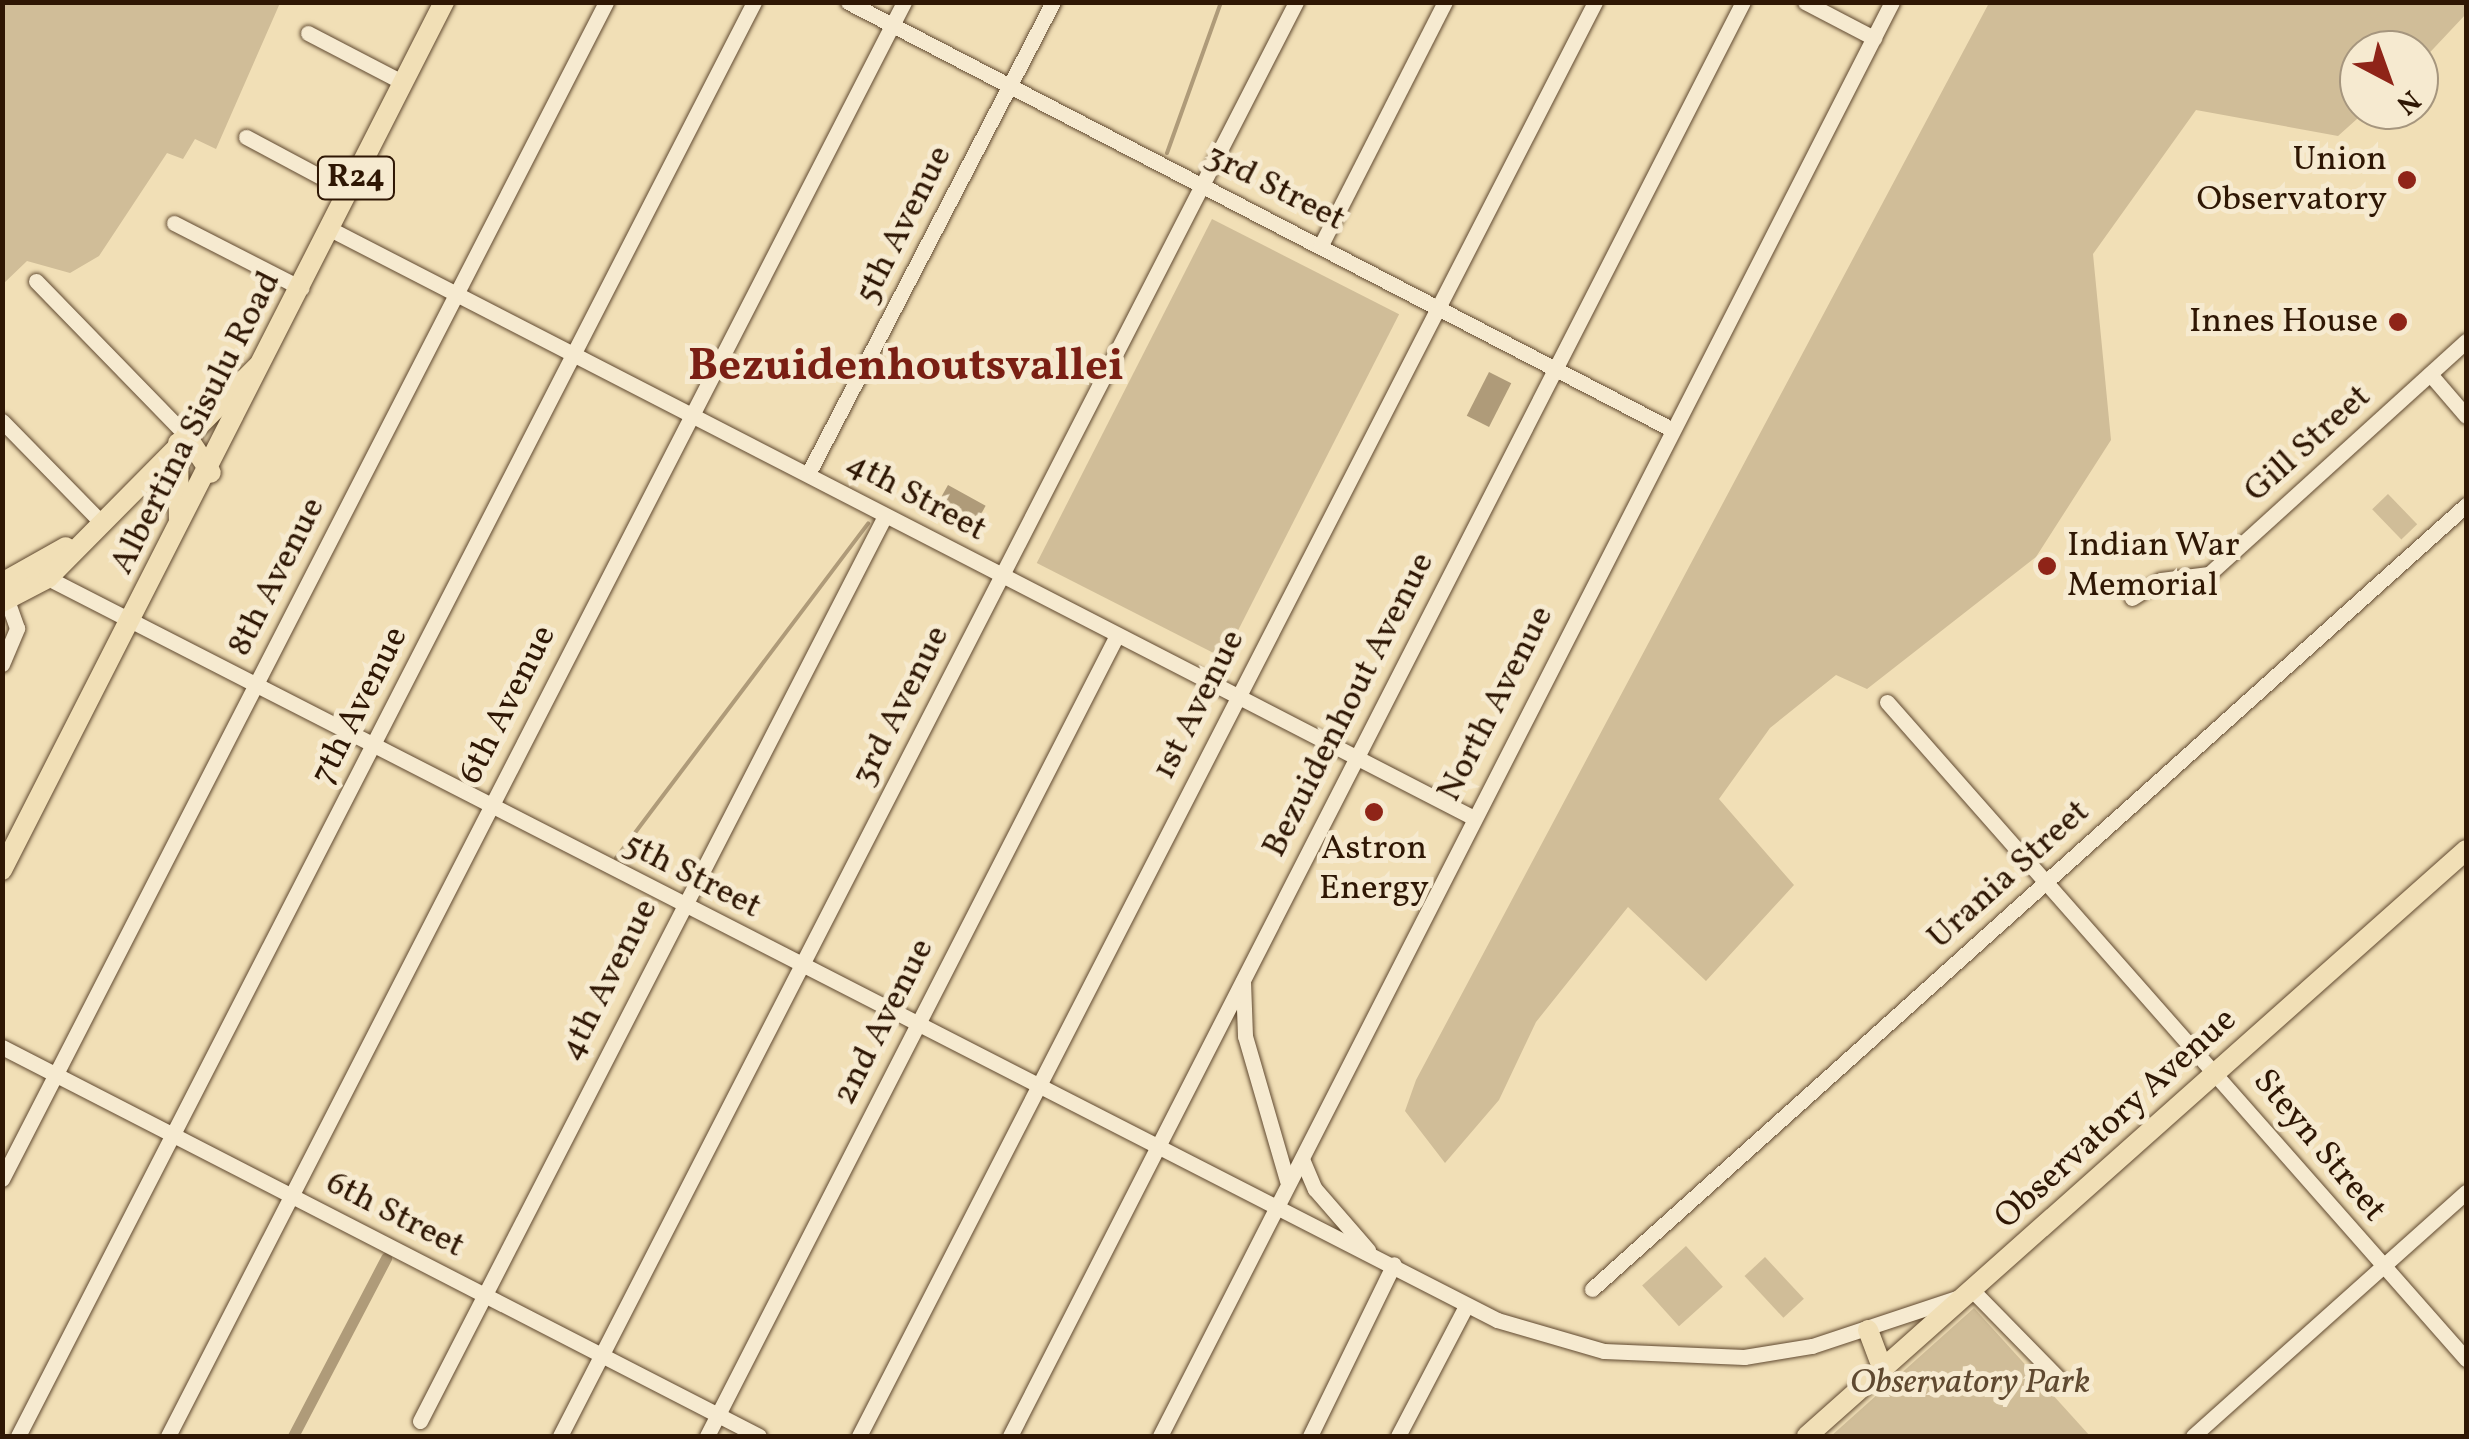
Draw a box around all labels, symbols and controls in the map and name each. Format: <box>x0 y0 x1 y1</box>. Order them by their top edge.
north arrow <box>2339 30 2439 130</box>
text: N <box>2387 80 2428 123</box>
street label: 3rd Street <box>1198 135 1352 241</box>
street label: 5th Avenue <box>846 139 962 311</box>
place label: Union Observatory <box>2196 139 2387 221</box>
road number: R24 <box>316 151 396 205</box>
marker: Union Observatory <box>2396 169 2418 191</box>
street label: Albertina Sisulu Road <box>101 264 291 582</box>
place label: Innes House <box>2189 301 2378 343</box>
marker: Innes House <box>2387 311 2409 333</box>
district label: Bezuidenhoutsvallei <box>688 341 1124 395</box>
street label: Gill Street <box>2236 376 2380 512</box>
street label: 4th Street <box>839 443 993 551</box>
street label: 8th Avenue <box>219 491 335 663</box>
place label: Indian War Memorial <box>2067 525 2241 607</box>
street label: Bezuidenhout Avenue <box>1254 546 1444 864</box>
marker: Indian War Memorial <box>2036 555 2058 577</box>
street label: North Avenue <box>1429 599 1563 809</box>
street label: 6th Avenue <box>450 619 566 791</box>
street label: 3rd Avenue <box>843 619 959 793</box>
street label: 7th Avenue <box>302 620 418 792</box>
street label: 1st Avenue <box>1143 623 1255 787</box>
street label: Urania Street <box>1919 791 2099 959</box>
marker: Astron Energy <box>1363 801 1385 823</box>
street label: 5th Street <box>616 824 768 928</box>
place label: Astron Energy <box>1319 828 1429 910</box>
street label: 4th Avenue <box>550 892 668 1068</box>
street label: 2nd Avenue <box>824 932 944 1112</box>
street label: Observatory Avenue <box>1986 999 2246 1239</box>
street label: Steyn Street <box>2243 1061 2395 1231</box>
street label: 6th Street <box>319 1162 471 1268</box>
park label: Observatory Park <box>1850 1362 2090 1404</box>

